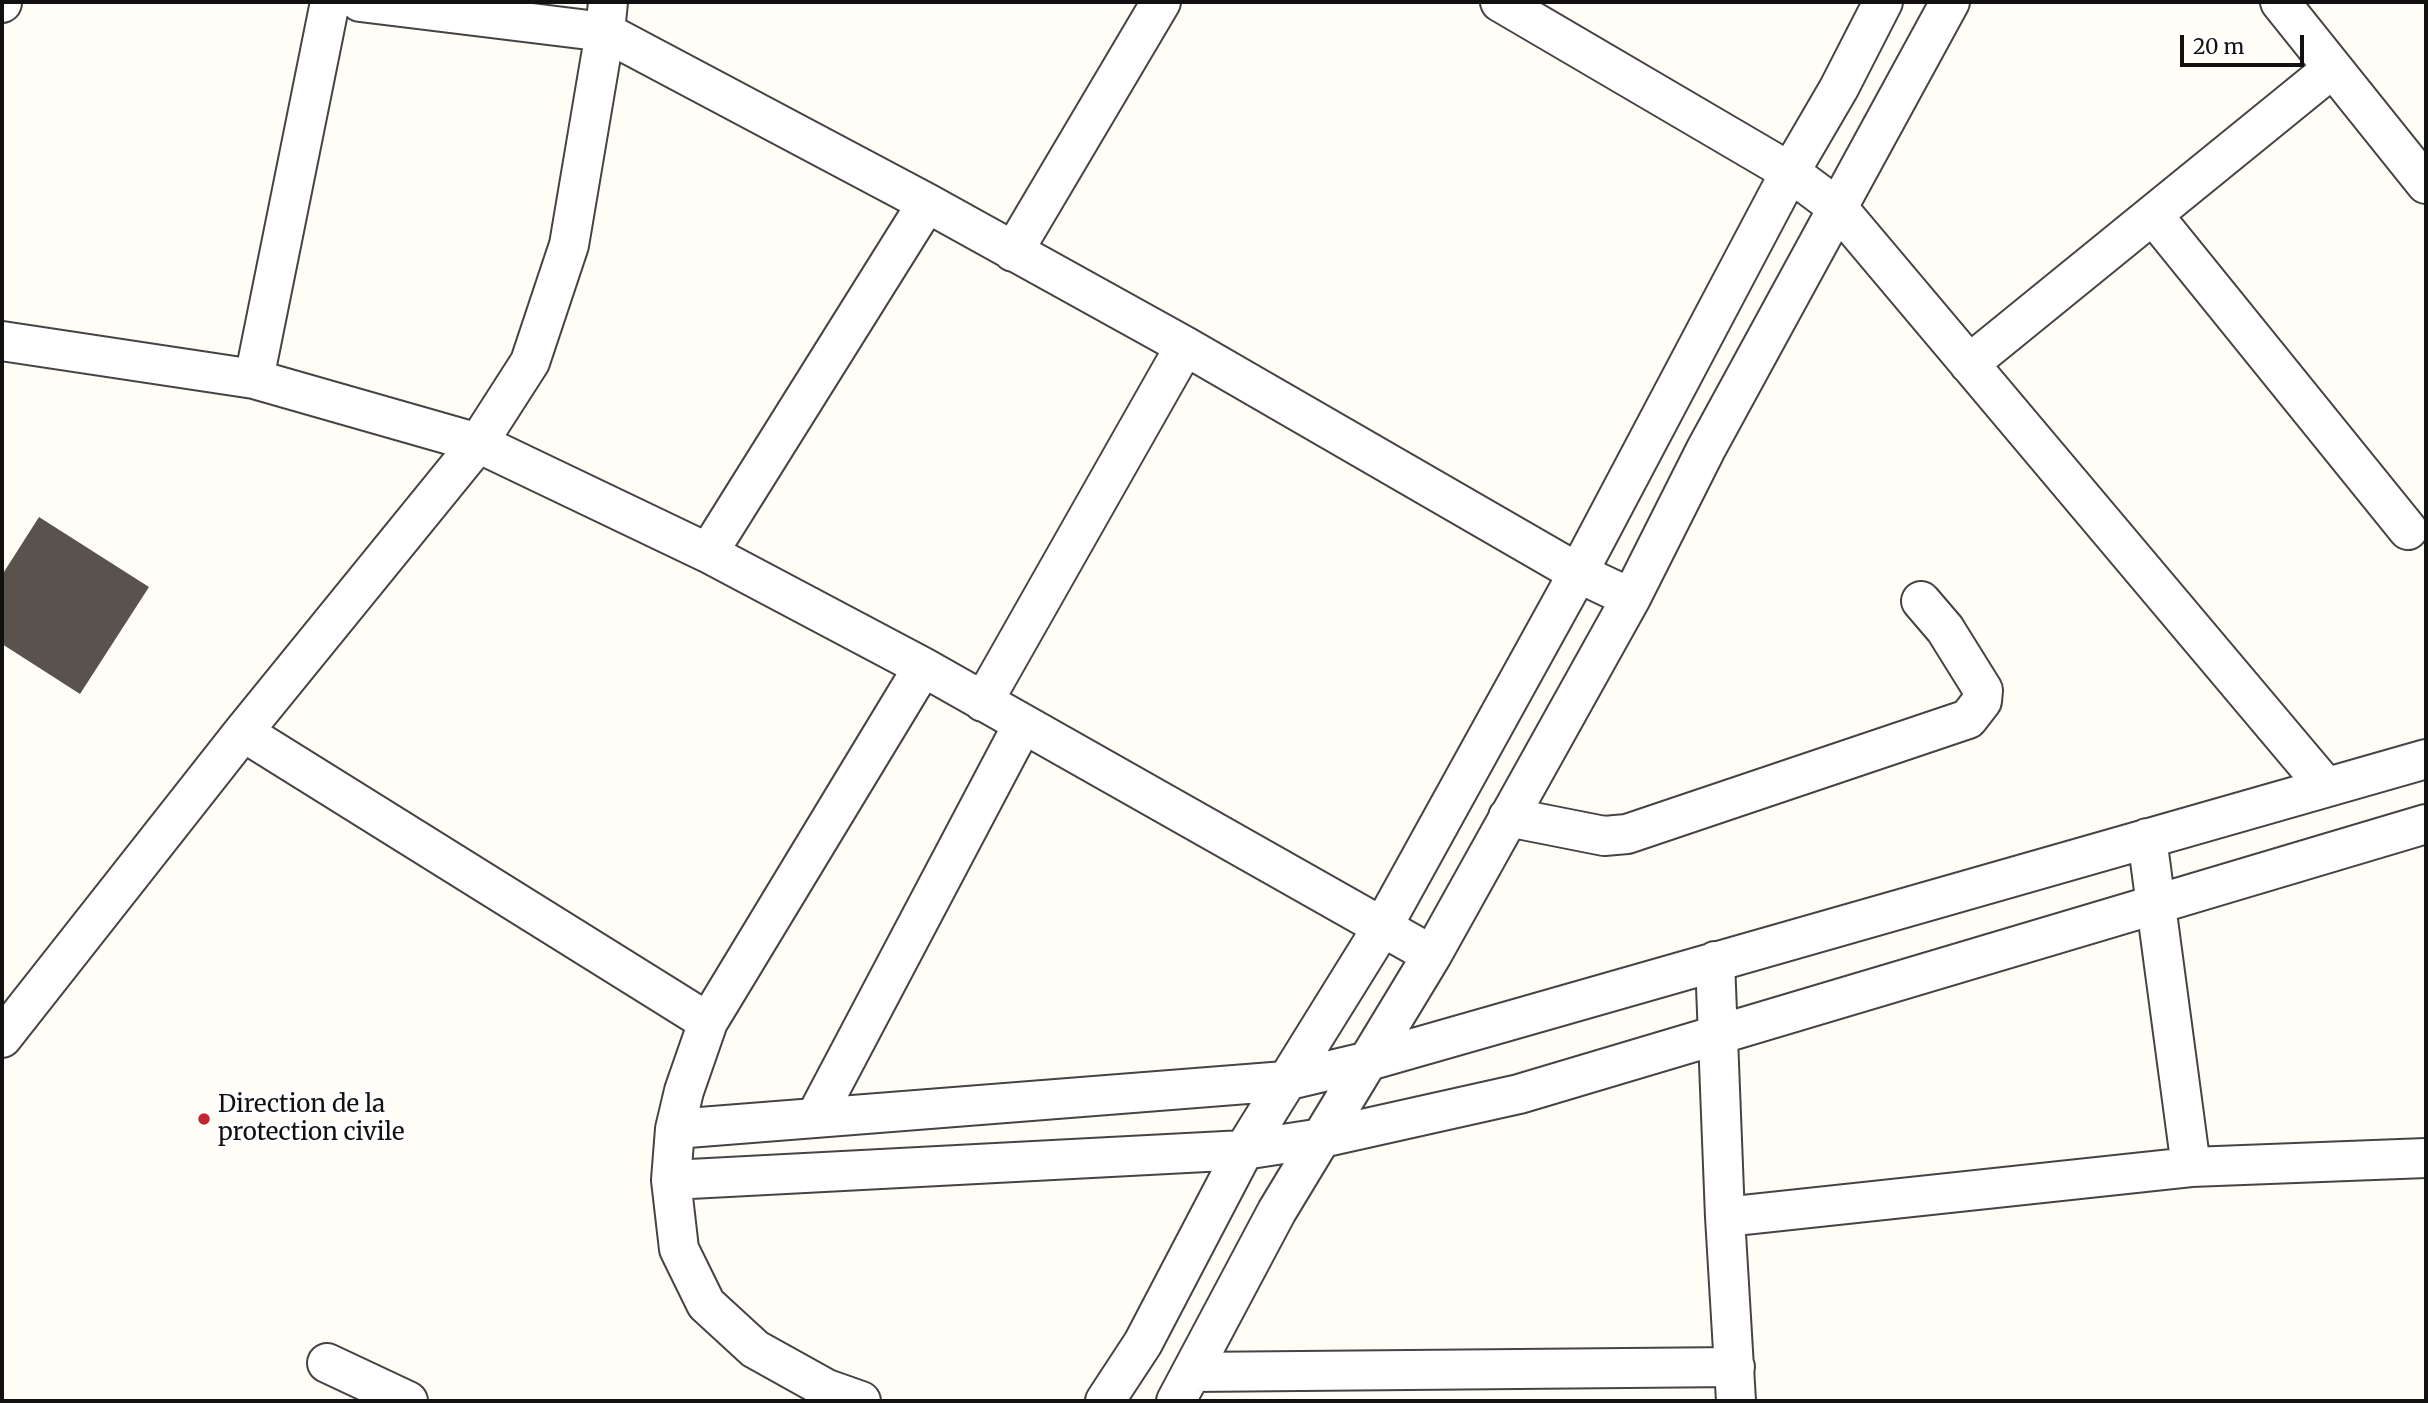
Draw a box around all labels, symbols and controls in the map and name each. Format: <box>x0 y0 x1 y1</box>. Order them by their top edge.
scale bar <box>2183 21 2307 65</box>
text: 20 m <box>2193 33 2244 60</box>
place label: Direction de la protection civile <box>218 1091 404 1147</box>
marker: Direction de la protection civile <box>196 1111 212 1127</box>

